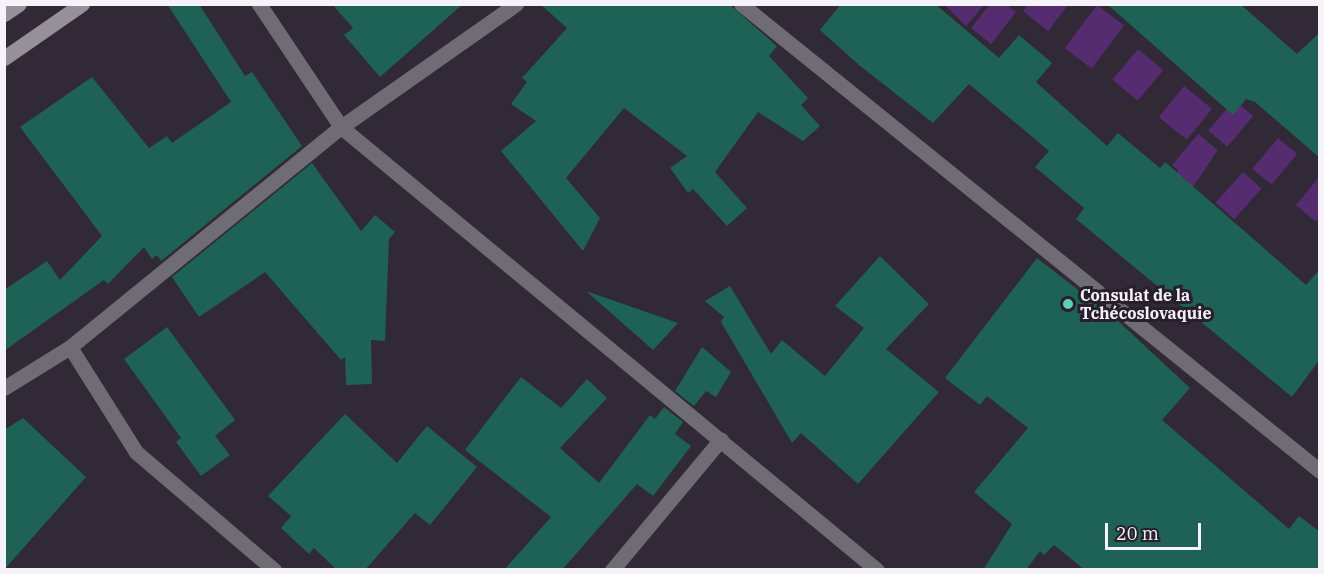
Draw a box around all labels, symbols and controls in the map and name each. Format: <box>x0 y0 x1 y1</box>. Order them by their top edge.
place label: Consulat de la Tchécoslovaquie <box>1080 285 1212 323</box>
marker: Consulat de la Tchécoslovaquie <box>1061 297 1075 311</box>
scale bar <box>1108 511 1204 549</box>
text: 20 m <box>1116 522 1159 545</box>

